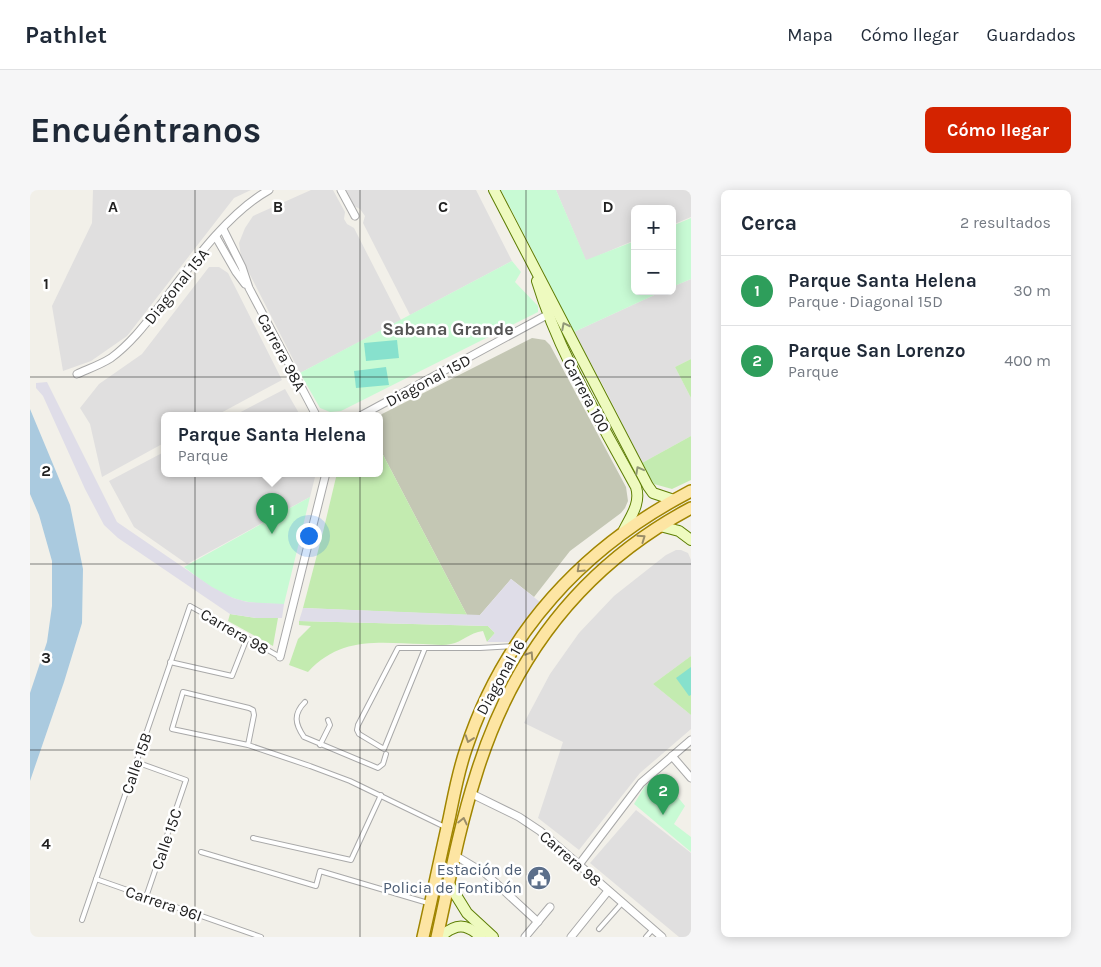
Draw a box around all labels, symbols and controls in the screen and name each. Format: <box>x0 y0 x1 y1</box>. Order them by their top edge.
text: Pathlet <box>25 21 107 49</box>
text: Mapa <box>787 24 833 46</box>
text: Cómo llegar <box>861 24 959 46</box>
text: Guardados <box>987 24 1076 46</box>
button: Cómo llegar <box>925 107 1071 153</box>
text: Encuéntranos <box>30 110 261 151</box>
text: A <box>108 197 118 216</box>
text: B <box>273 197 283 216</box>
text: C <box>438 197 448 216</box>
text: D <box>603 197 614 216</box>
map controls <box>631 205 676 295</box>
button: + <box>631 205 676 250</box>
text: Cerca <box>741 211 797 235</box>
text: 2 resultados <box>960 213 1051 232</box>
street label: Diagonal 15A <box>140 245 213 328</box>
button: − <box>631 250 676 295</box>
text: Parque Santa Helena <box>788 270 977 292</box>
text: 1 <box>43 274 49 293</box>
text: 1 <box>754 281 760 300</box>
text: 30 m <box>1013 281 1051 300</box>
text: Parque · Diagonal 15D <box>788 292 943 311</box>
street label: Carrera 98A <box>253 310 310 394</box>
district label: Sabana Grande <box>382 318 514 340</box>
one-way arrow <box>561 322 571 331</box>
text: Parque San Lorenzo <box>788 340 966 362</box>
street label: Diagonal 15D <box>382 350 474 411</box>
text: 2 <box>752 351 762 370</box>
text: 400 m <box>1004 351 1051 370</box>
street label: Carrera 100 <box>559 355 614 435</box>
text: Parque <box>788 362 839 381</box>
popup <box>161 412 383 477</box>
text: Parque Santa Helena <box>178 424 366 446</box>
text: Parque <box>178 446 228 465</box>
text: 2 <box>41 461 51 480</box>
one-way arrow <box>635 466 645 475</box>
pin: 1 <box>256 493 288 534</box>
your location <box>296 523 322 549</box>
one-way arrow <box>636 535 646 544</box>
one-way arrow <box>577 563 586 572</box>
street label: Carrera 98 <box>197 604 272 659</box>
street label: Diagonal 16 <box>472 636 529 718</box>
text: 3 <box>41 648 51 667</box>
one-way arrow <box>524 651 533 661</box>
street label: Calle 15B <box>117 730 156 796</box>
one-way arrow <box>465 734 475 743</box>
pin: 2 <box>647 774 679 815</box>
street label: Calle 15C <box>147 806 186 872</box>
one-way arrow <box>457 817 468 826</box>
street label: Carrera 98 <box>536 826 606 890</box>
text: 4 <box>41 834 51 853</box>
place label: Estación de Policia de Fontibón <box>383 860 522 897</box>
public building icon: Estación de Policia de Fontibón <box>526 865 552 891</box>
street label: Carrera 96I <box>123 882 205 925</box>

